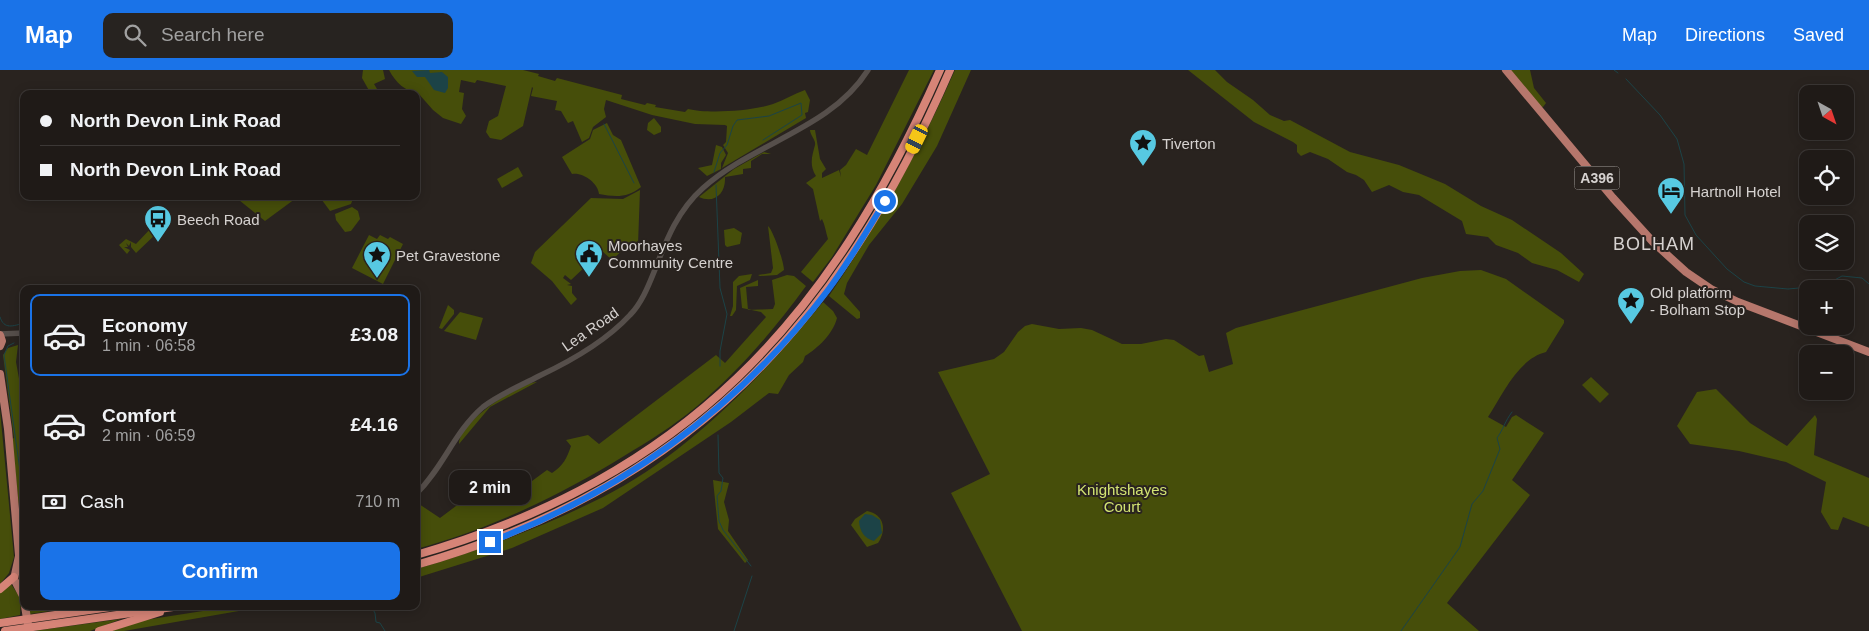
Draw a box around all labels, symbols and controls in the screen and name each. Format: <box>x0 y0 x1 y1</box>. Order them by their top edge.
search box <box>103 13 453 58</box>
text: Map <box>25 21 73 48</box>
icon: search <box>121 21 149 49</box>
text: Search here <box>161 24 265 45</box>
text: Map <box>1622 25 1657 45</box>
text: Directions <box>1685 25 1765 45</box>
text: Saved <box>1793 25 1844 45</box>
north arrow <box>1799 85 1854 140</box>
map controls <box>1799 85 1854 400</box>
text: North Devon Link Road <box>70 110 281 131</box>
car <box>903 122 930 156</box>
place icon: Tiverton <box>1128 128 1158 167</box>
place label: Tiverton <box>1162 135 1216 152</box>
button: locate <box>1799 150 1854 205</box>
text: North Devon Link Road <box>70 159 281 180</box>
road number: A396 <box>1574 166 1620 190</box>
hotel icon: Hartnoll Hotel <box>1656 176 1686 215</box>
place label: Hartnoll Hotel <box>1690 183 1781 200</box>
route start <box>874 190 896 212</box>
bus stop icon: Beech Road <box>143 204 173 243</box>
place label: Beech Road <box>177 211 260 228</box>
button: layers <box>1799 215 1854 270</box>
district label: BOLHAM <box>1613 234 1695 254</box>
place label: Moorhayes Community Centre <box>608 237 733 271</box>
public building icon: Moorhayes Community Centre <box>574 239 604 278</box>
place icon: Pet Gravestone <box>362 240 392 279</box>
place label: Pet Gravestone <box>396 247 500 264</box>
button: + <box>1799 280 1854 335</box>
place label: Old platform - Bolham Stop <box>1650 284 1745 318</box>
place icon: Old platform - Bolham Stop <box>1616 286 1646 325</box>
street label: Lea Road <box>558 303 622 355</box>
icon: car <box>42 313 87 358</box>
text: Economy <box>102 315 188 336</box>
text: £3.08 <box>350 324 398 345</box>
text: 1 min · 06:58 <box>102 337 195 354</box>
button: − <box>1799 345 1854 400</box>
icon: car <box>42 403 87 448</box>
text: Comfort <box>102 405 176 426</box>
text: £4.16 <box>350 414 398 435</box>
text: 2 min · 06:59 <box>102 427 195 444</box>
callout: 2 min <box>449 470 531 504</box>
text: 2 min <box>469 479 511 496</box>
park label: Knightshayes Court <box>1077 481 1167 515</box>
icon: cash <box>40 488 68 516</box>
text: Cash <box>80 491 124 512</box>
text: 710 m <box>356 493 400 510</box>
route end <box>479 531 501 553</box>
button: Confirm <box>40 542 400 600</box>

